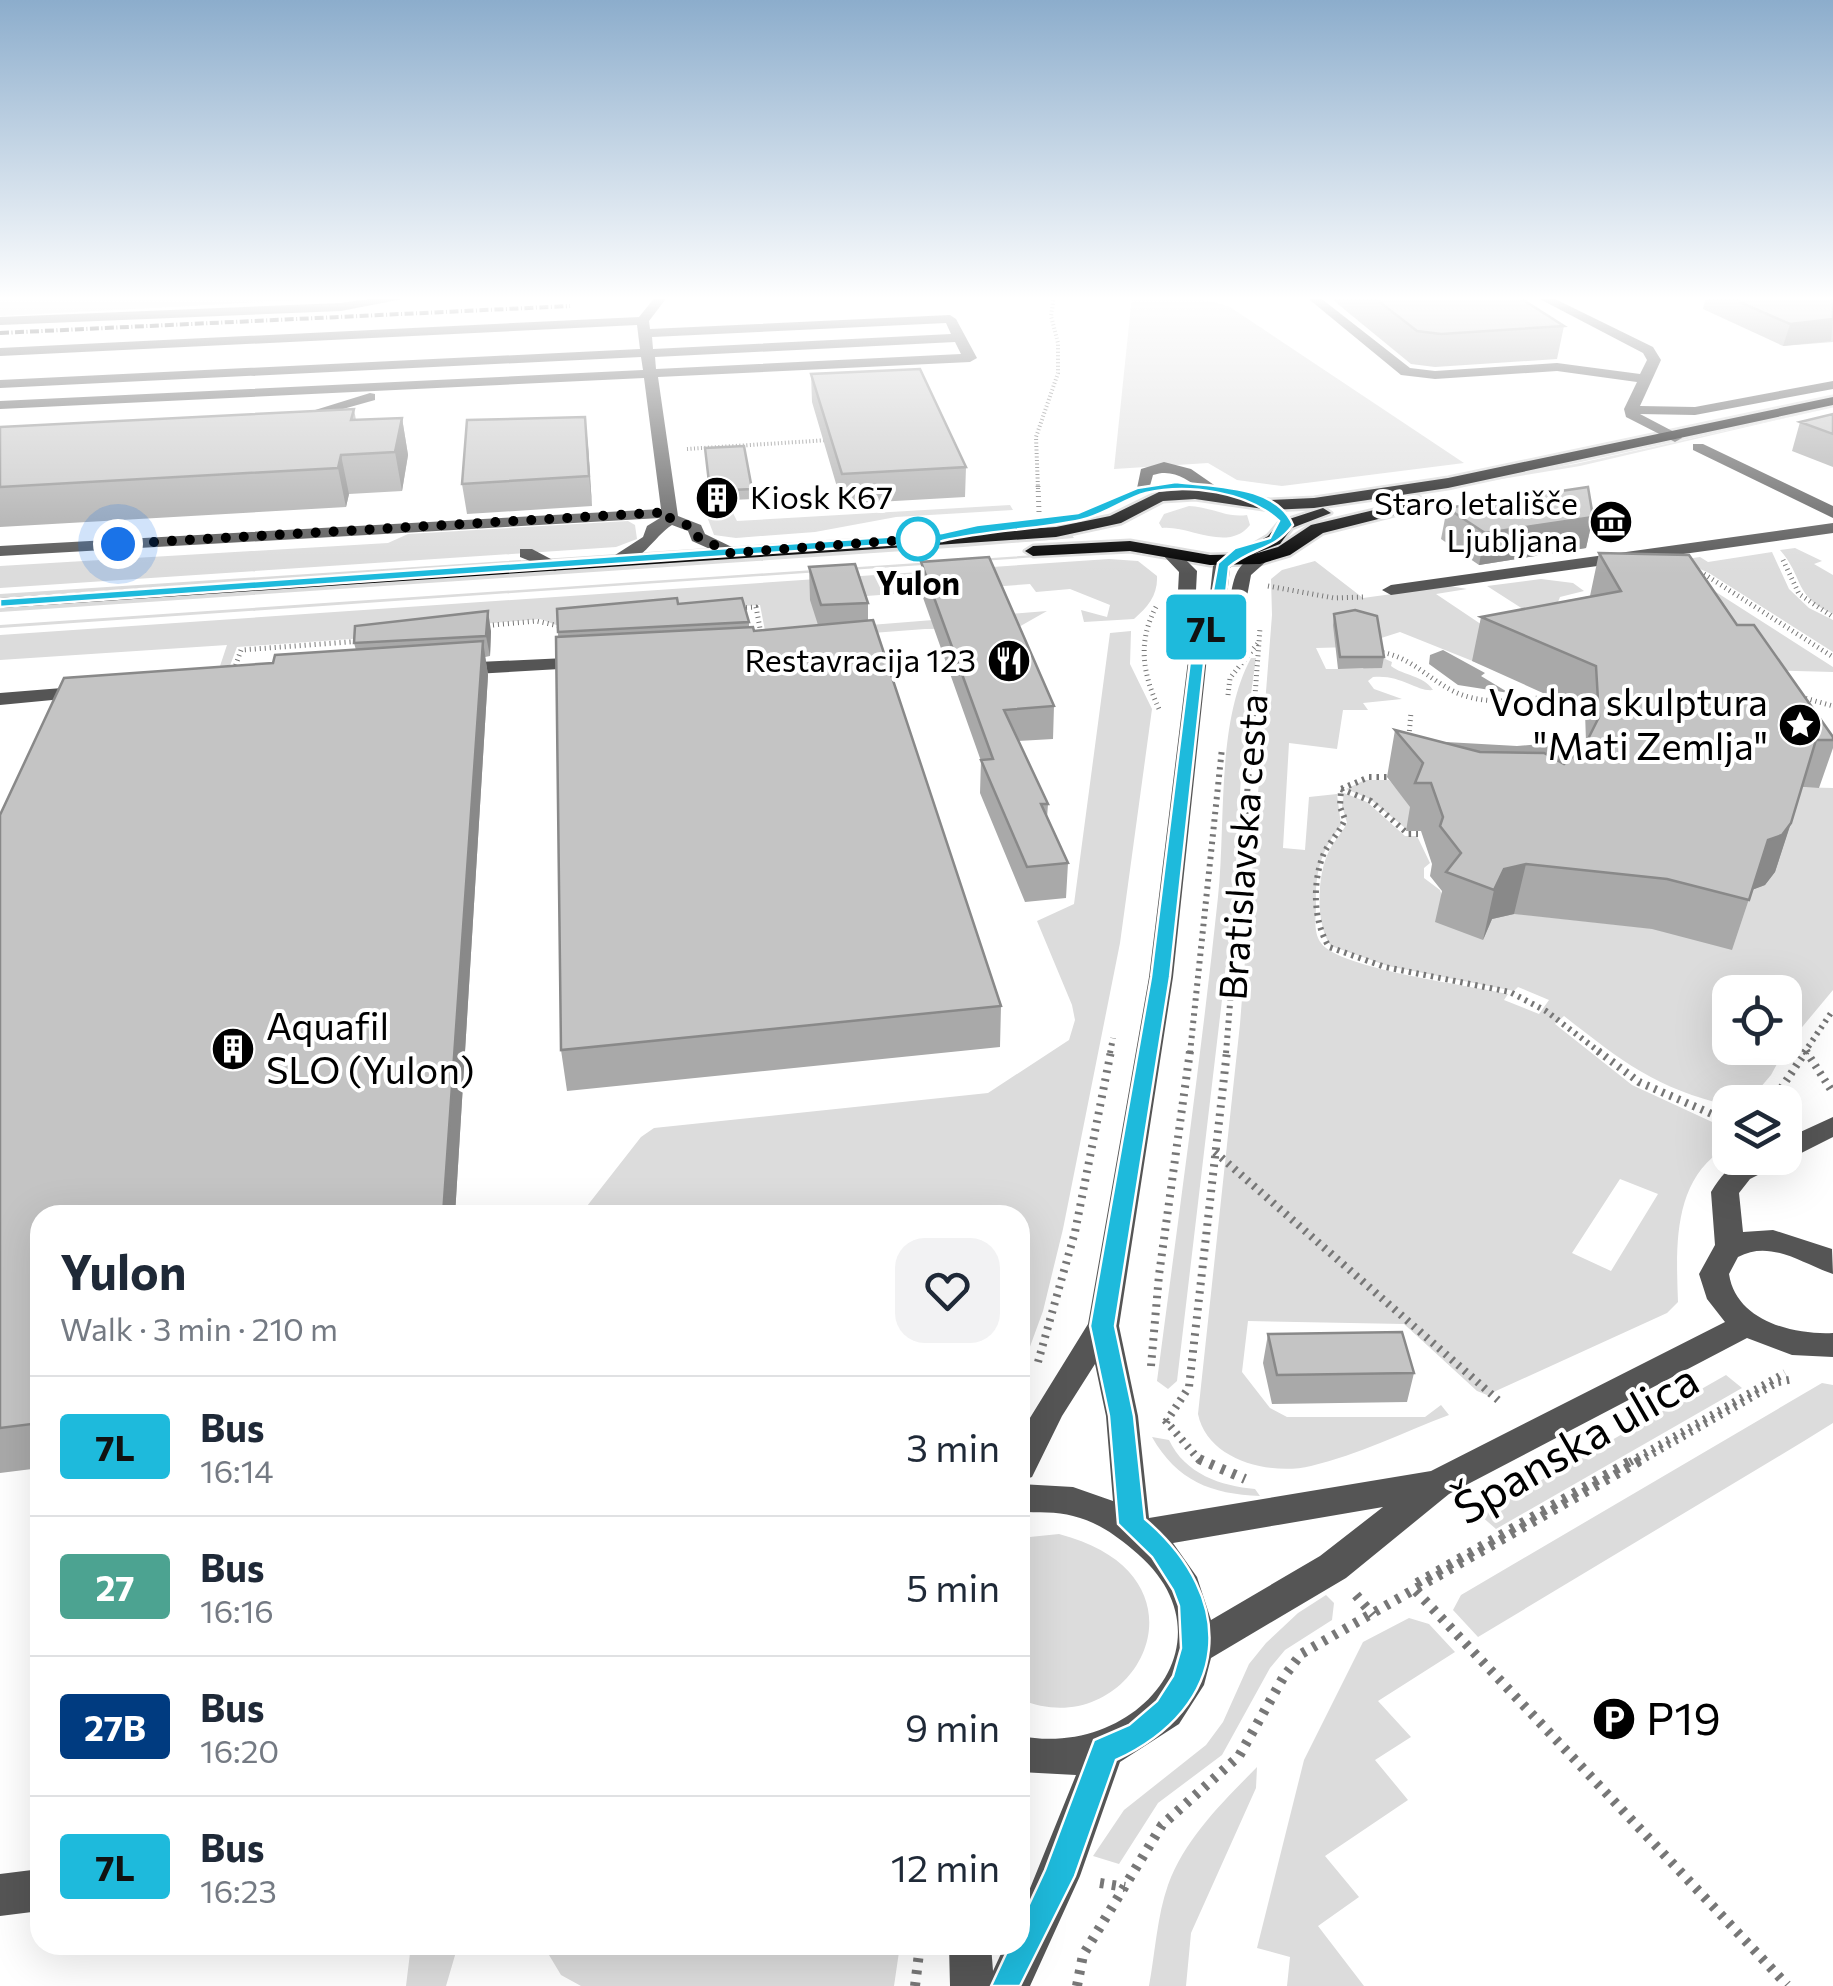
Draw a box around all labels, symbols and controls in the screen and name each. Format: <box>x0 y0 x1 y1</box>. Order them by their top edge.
building icon: Kiosk K67 <box>694 475 740 521</box>
place label: Kiosk K67 <box>750 476 893 516</box>
place label: Staro letališče Ljubljana <box>1374 482 1578 559</box>
museum icon: Staro letališče Ljubljana <box>1588 499 1634 545</box>
marker: Yulon <box>897 518 939 560</box>
your location <box>93 519 143 569</box>
place label: Yulon <box>876 562 960 602</box>
line badge: 7L <box>1161 594 1251 660</box>
text: 7L <box>1186 606 1226 649</box>
restaurant icon: Restavracija 123 <box>986 638 1032 684</box>
place label: Restavracija 123 <box>744 639 976 679</box>
place label: Vodna skulptura "Mati Zemlja" <box>1489 677 1768 768</box>
street label: Bratislavska cesta <box>1207 692 1276 1001</box>
place icon: Vodna skulptura "Mati Zemlja" <box>1777 702 1823 748</box>
map controls <box>1712 975 1802 1175</box>
button: locate <box>1712 975 1802 1065</box>
place label: Aquafil SLO (Yulon) <box>266 1001 475 1092</box>
building icon: Aquafil SLO (Yulon) <box>210 1026 256 1072</box>
button: layers <box>1712 1085 1802 1175</box>
button: heart <box>895 1238 1000 1343</box>
text: Yulon <box>60 1241 186 1300</box>
text: Walk · 3 min · 210 m <box>60 1308 338 1348</box>
street label: Španska ulica <box>1443 1350 1707 1534</box>
text: Bus <box>200 1403 265 1450</box>
text: 3 min <box>906 1423 1000 1470</box>
text: 7L <box>95 1425 135 1468</box>
text: 16:14 <box>200 1450 274 1490</box>
text: Bus <box>200 1543 265 1590</box>
text: 5 min <box>906 1563 1000 1610</box>
text: 27 <box>96 1565 134 1608</box>
text: 16:16 <box>200 1590 274 1630</box>
text: Bus <box>200 1683 265 1730</box>
place label: P19 <box>1646 1689 1721 1744</box>
parking icon: P19 <box>1591 1696 1637 1742</box>
text: 9 min <box>905 1703 1000 1750</box>
text: 27B <box>84 1705 146 1748</box>
text: 16:20 <box>200 1730 279 1770</box>
text: Bus <box>200 1823 265 1870</box>
text: 12 min <box>891 1843 1000 1890</box>
text: 7L <box>95 1845 135 1888</box>
text: 16:23 <box>200 1870 277 1910</box>

